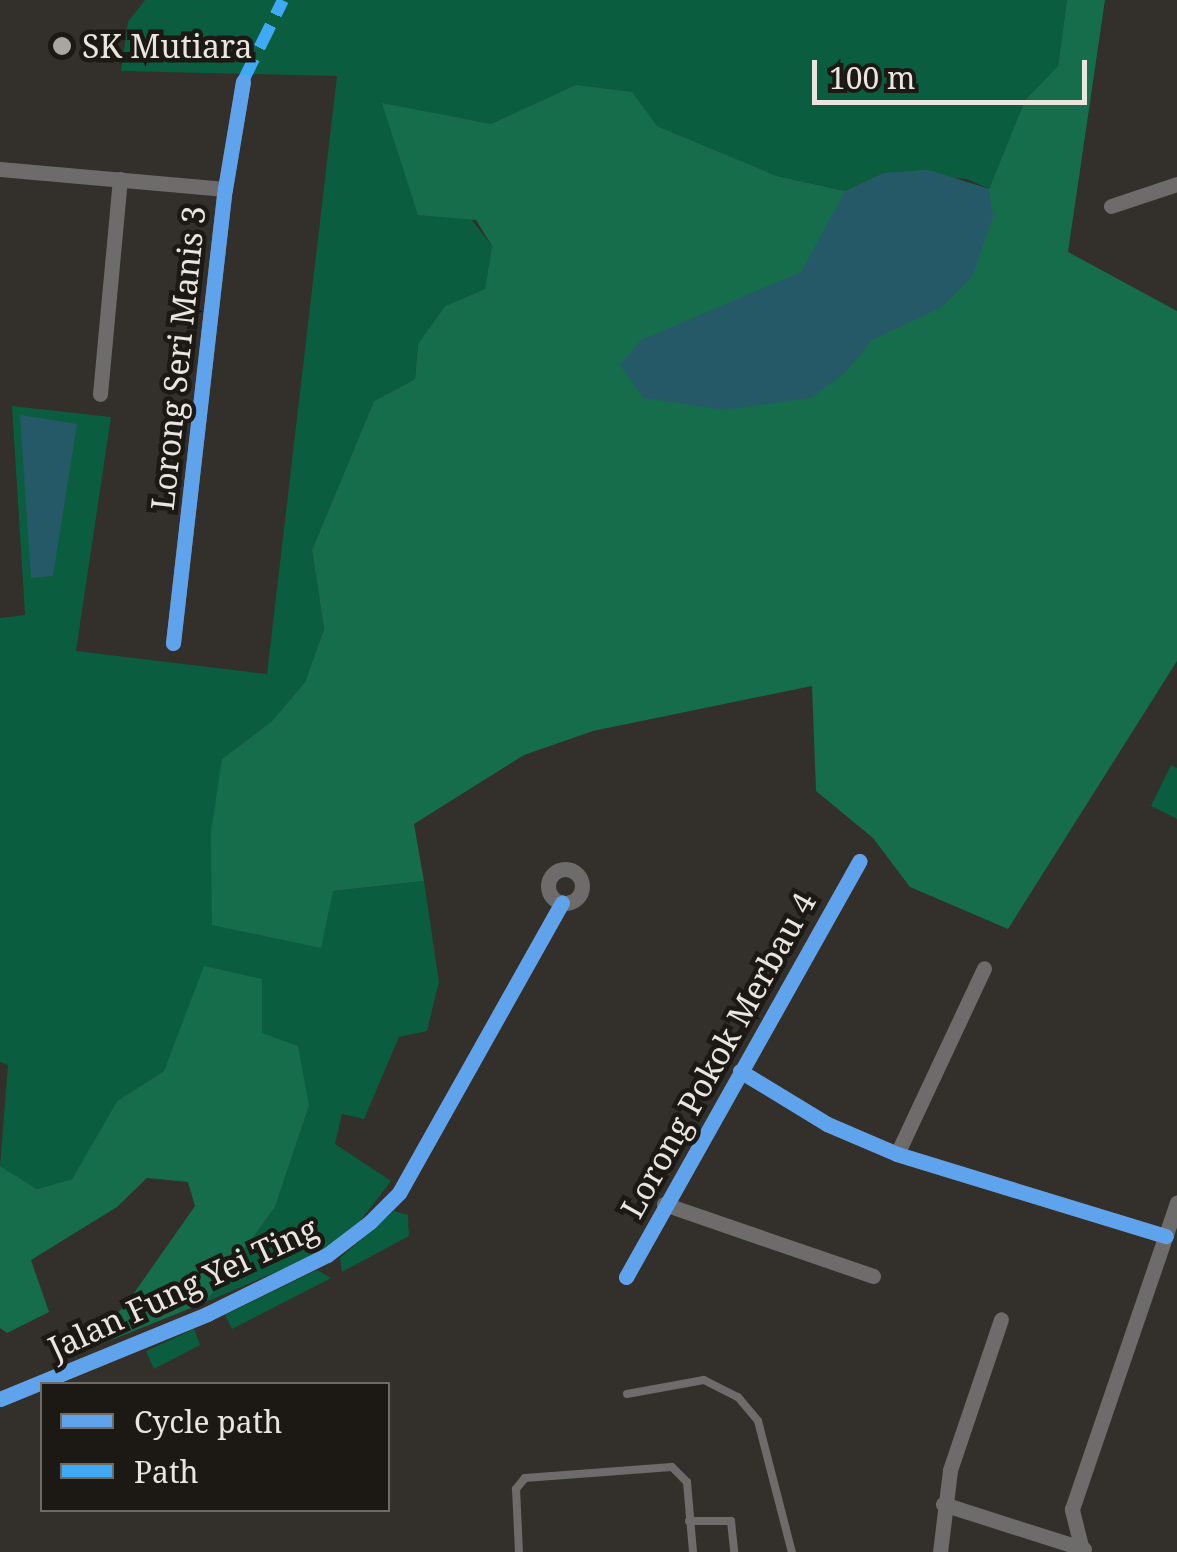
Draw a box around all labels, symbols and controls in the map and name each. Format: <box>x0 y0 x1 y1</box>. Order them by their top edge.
place label: SK Mutiara <box>82 27 252 65</box>
marker: SK Mutiara <box>51 35 73 57</box>
scale bar <box>817 40 1092 102</box>
text: 100 m <box>829 57 915 98</box>
street label: Lorong Seri Manis 3 <box>143 204 213 512</box>
street label: Lorong Pokok Merbau 4 <box>613 886 823 1224</box>
street label: Jalan Fung Yei Ting <box>42 1209 324 1367</box>
legend <box>40 1382 390 1512</box>
text: Cycle path <box>134 1401 282 1442</box>
text: Path <box>134 1451 199 1492</box>

